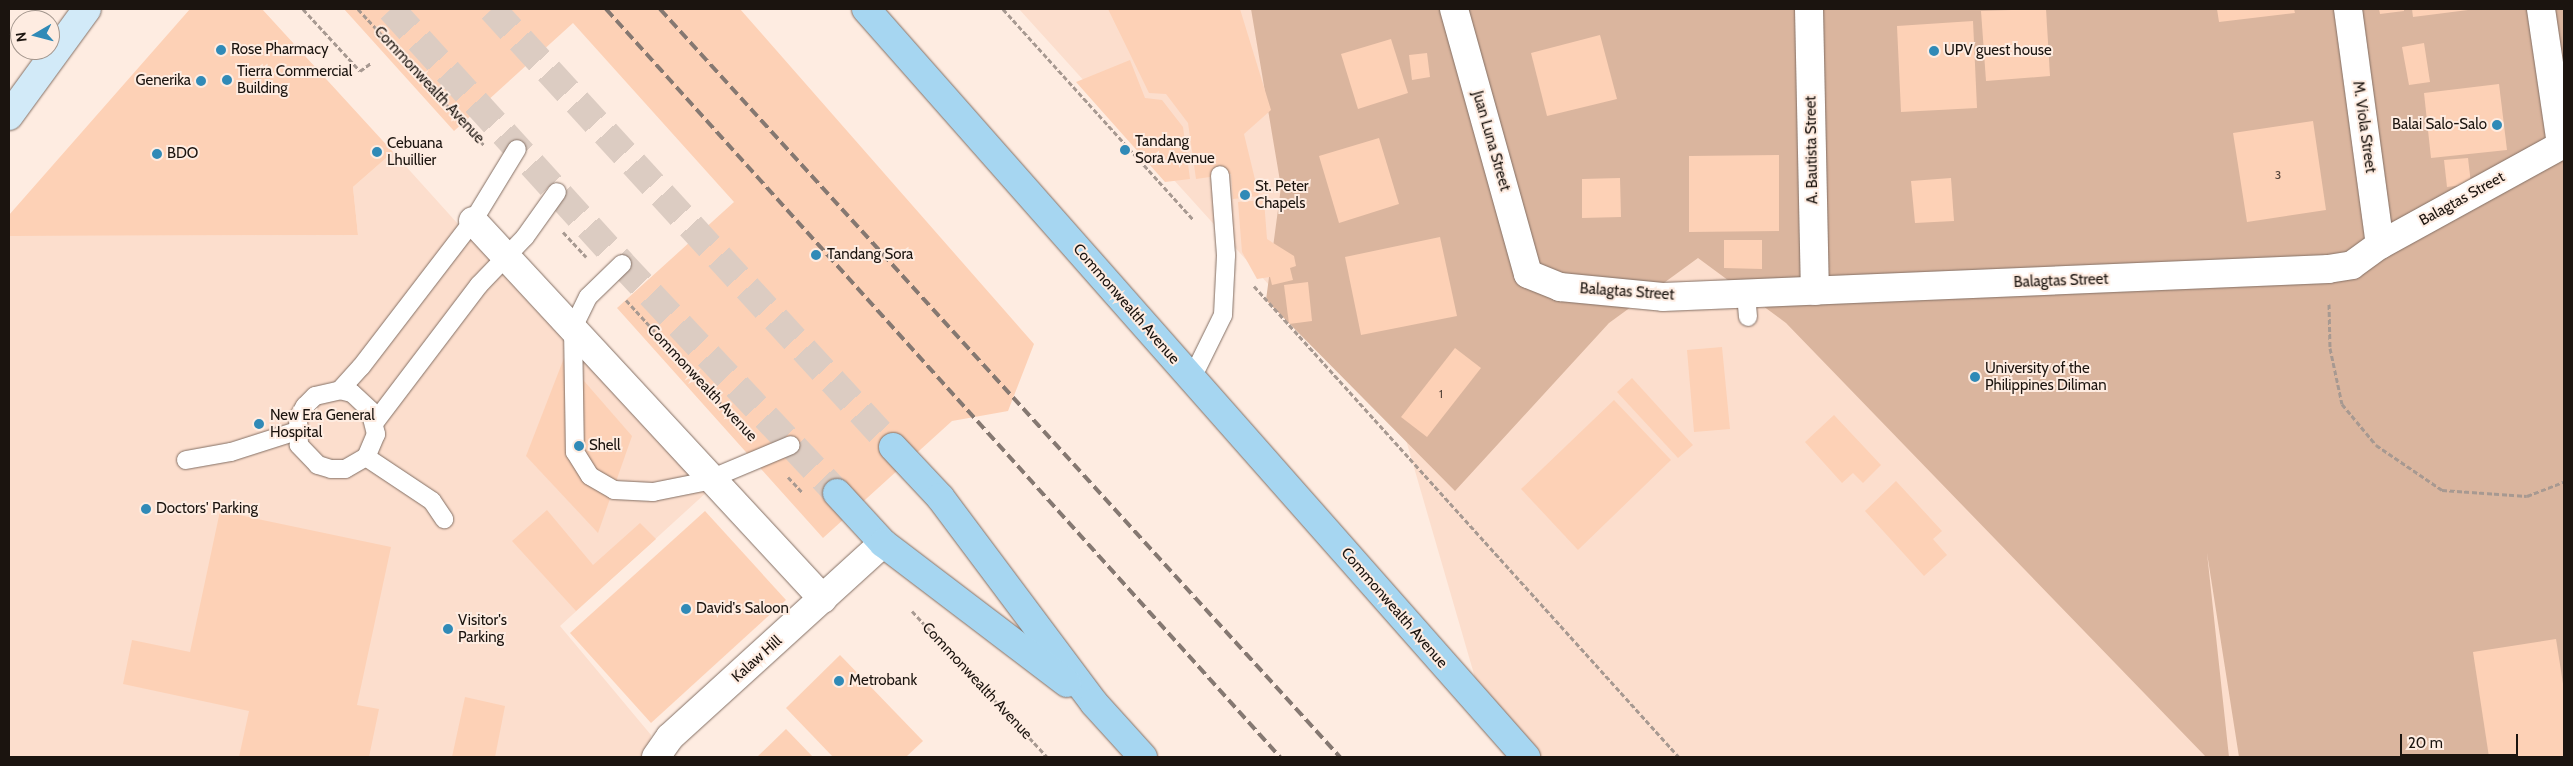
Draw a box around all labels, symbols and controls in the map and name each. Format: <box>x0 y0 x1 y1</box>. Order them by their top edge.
north arrow <box>10 10 60 60</box>
street label: Commonwealth Avenue <box>370 23 488 147</box>
text: N <box>12 31 31 43</box>
place label: Rose Pharmacy <box>231 41 329 59</box>
place label: UPV guest house <box>1944 42 2052 60</box>
marker: Rose Pharmacy <box>215 44 227 56</box>
marker: UPV guest house <box>1928 45 1940 57</box>
place label: Tierra Commercial Building <box>237 62 352 97</box>
place label: Generika <box>135 72 191 90</box>
marker: Tierra Commercial Building <box>221 74 233 86</box>
marker: Generika <box>195 75 207 87</box>
street label: M. Viola Street <box>2349 80 2379 174</box>
street label: Juan Luna Street <box>1468 89 1514 193</box>
street label: A. Bautista Street <box>1802 96 1822 204</box>
place label: Balai Salo-Salo <box>2392 116 2487 134</box>
marker: Balai Salo-Salo <box>2491 119 2503 131</box>
place label: Tandang Sora Avenue <box>1135 132 1215 167</box>
place label: Cebuana Lhuillier <box>387 134 443 169</box>
marker: Tandang Sora Avenue <box>1119 144 1131 156</box>
place label: BDO <box>167 145 198 163</box>
marker: Cebuana Lhuillier <box>371 146 383 158</box>
marker: BDO <box>151 148 163 160</box>
house number: 3 <box>2275 168 2281 182</box>
street label: Balagtas Street <box>2416 168 2508 230</box>
place label: St. Peter Chapels <box>1255 177 1309 212</box>
marker: St. Peter Chapels <box>1239 189 1251 201</box>
street label: Commonwealth Avenue <box>1069 240 1183 368</box>
place label: Tandang Sora <box>827 246 913 264</box>
marker: Tandang Sora <box>809 248 823 262</box>
street label: Balagtas Street <box>2013 270 2109 292</box>
street label: Balagtas Street <box>1579 280 1675 304</box>
street label: Commonwealth Avenue <box>643 321 761 445</box>
place label: University of the Philippines Diliman <box>1985 359 2107 394</box>
marker: University of the Philippines Diliman <box>1969 371 1981 383</box>
house number: 1 <box>1439 387 1443 401</box>
place label: New Era General Hospital <box>270 406 375 441</box>
marker: New Era General Hospital <box>252 417 266 431</box>
place label: Shell <box>589 437 621 455</box>
marker: Shell <box>573 440 585 452</box>
place label: Doctors' Parking <box>156 500 258 518</box>
marker: Doctors' Parking <box>140 503 152 515</box>
street label: Commonwealth Avenue <box>1337 544 1451 672</box>
place label: David's Saloon <box>696 600 789 618</box>
marker: David's Saloon <box>680 603 692 615</box>
place label: Visitor's Parking <box>458 611 507 646</box>
street label: Commonwealth Avenue <box>918 619 1036 743</box>
marker: Visitor's Parking <box>442 623 454 635</box>
street label: Kalaw Hill <box>728 632 786 686</box>
place label: Metrobank <box>849 672 917 690</box>
marker: Metrobank <box>833 675 845 687</box>
scale bar <box>2403 724 2520 756</box>
text: 20 m <box>2408 734 2443 752</box>

